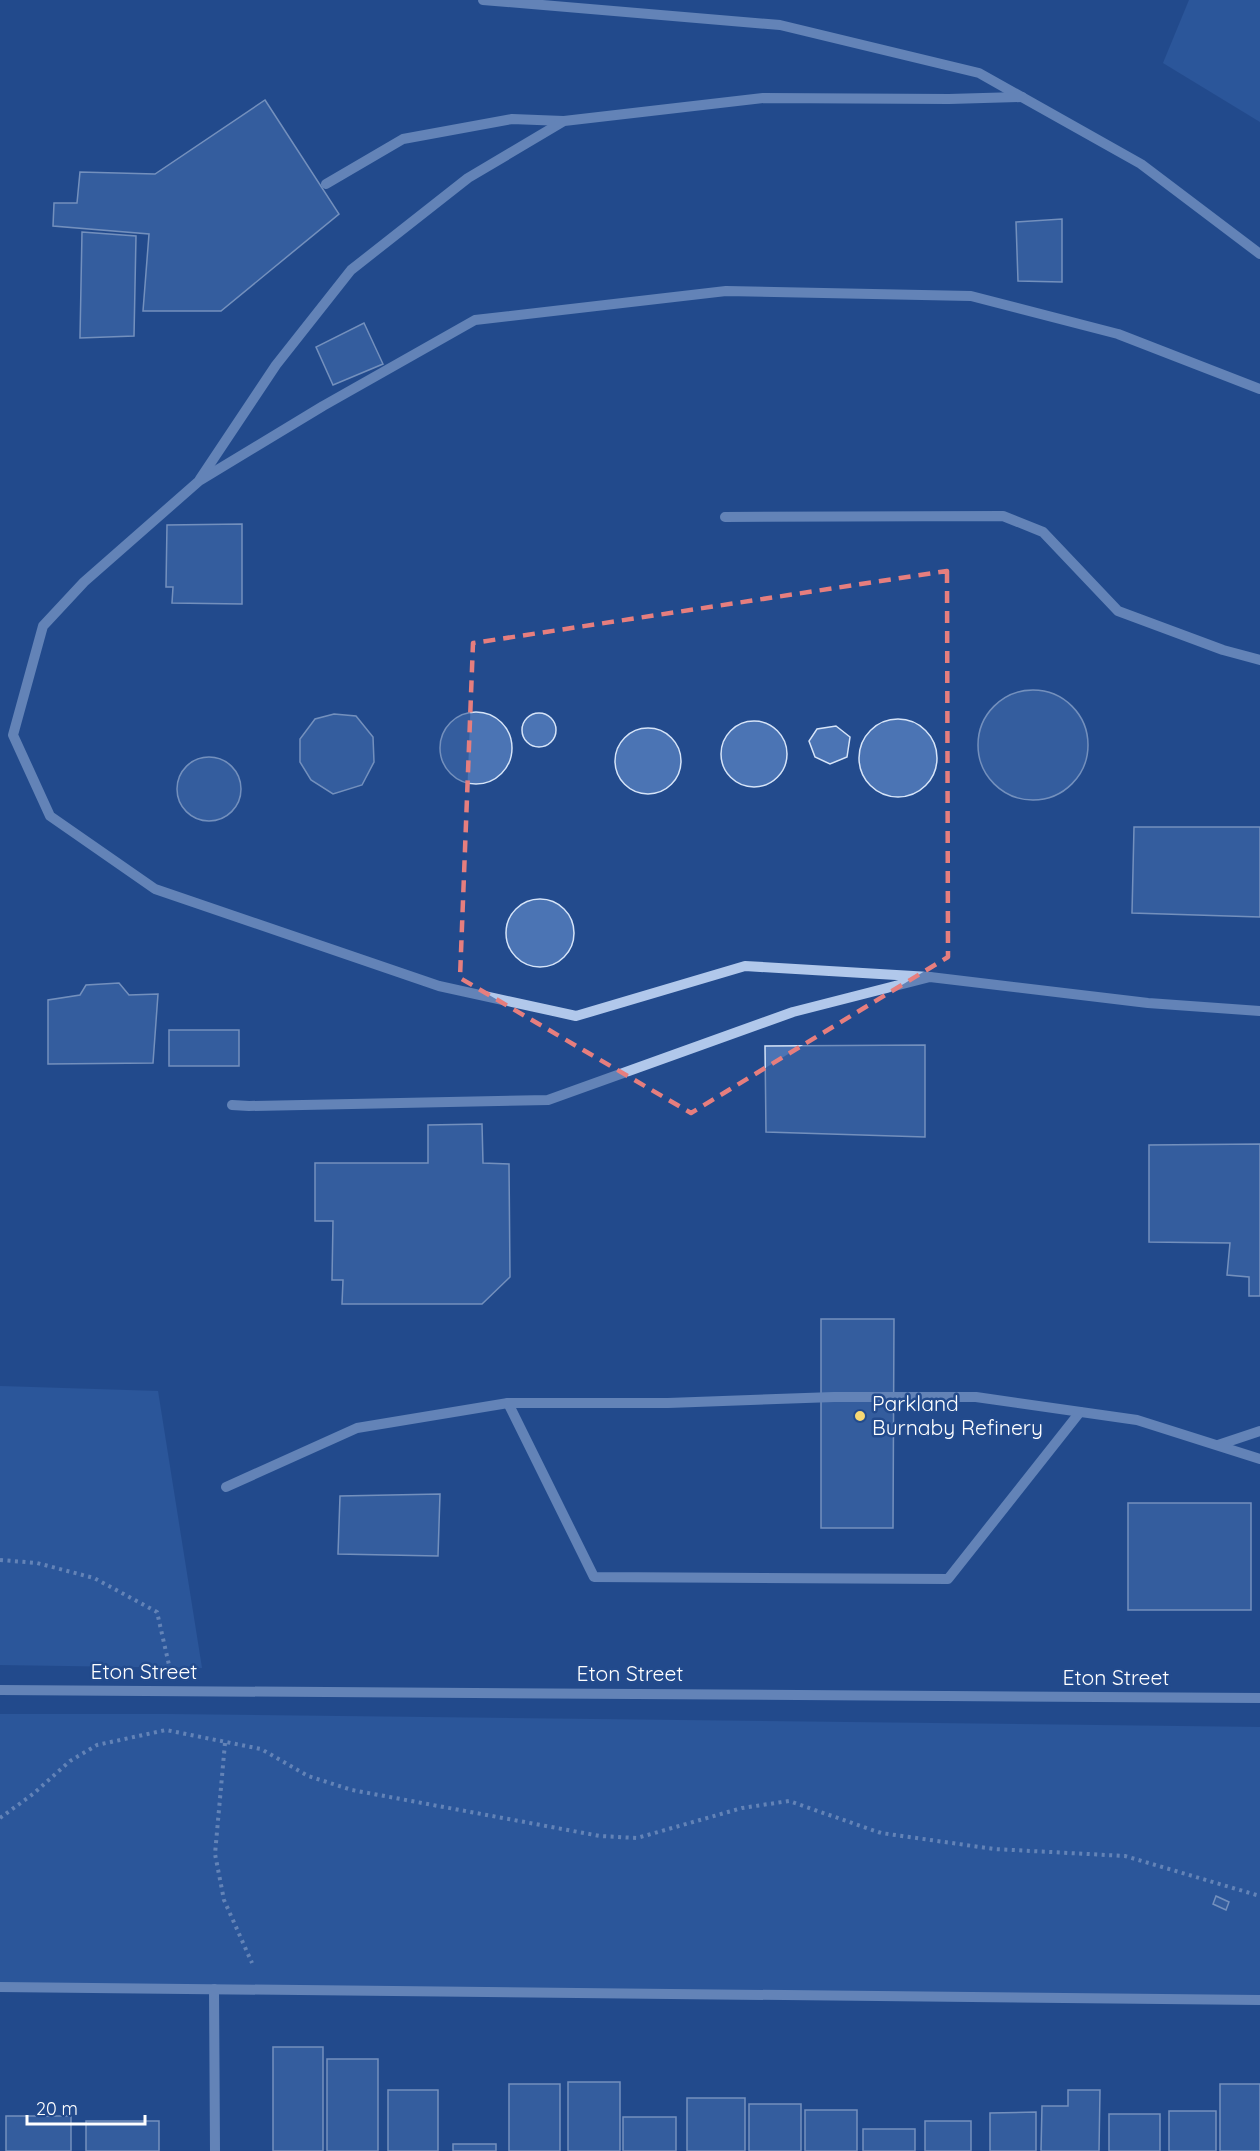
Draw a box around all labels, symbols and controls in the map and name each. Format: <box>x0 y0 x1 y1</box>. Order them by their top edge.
place label: Parkland Burnaby Refinery <box>872 1390 1043 1440</box>
marker: Parkland Burnaby Refinery <box>853 1409 867 1423</box>
street label: Eton Street <box>91 1658 197 1684</box>
street label: Eton Street <box>577 1660 683 1686</box>
street label: Eton Street <box>1063 1664 1169 1690</box>
scale bar <box>27 2088 146 2126</box>
text: 20 m <box>36 2097 78 2120</box>

